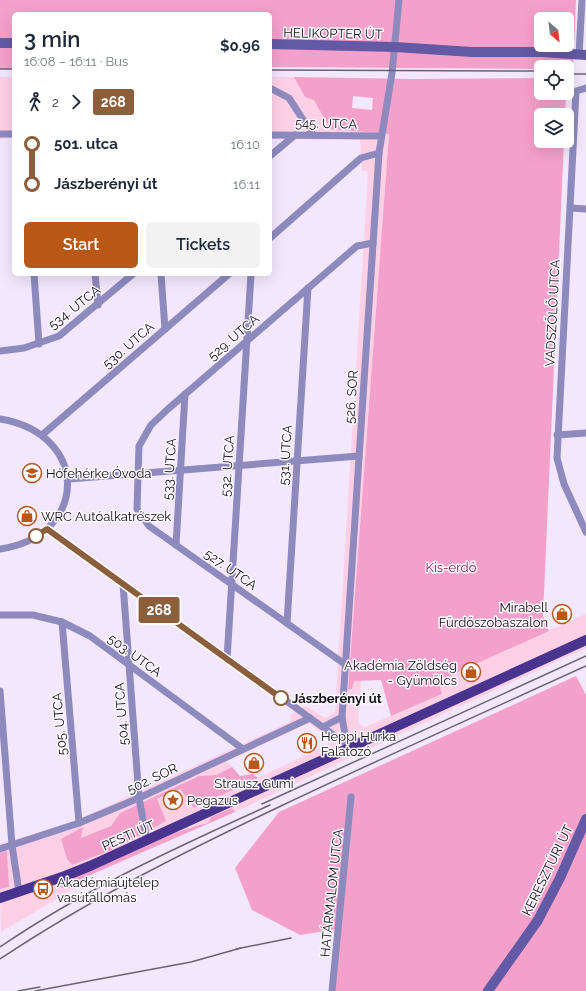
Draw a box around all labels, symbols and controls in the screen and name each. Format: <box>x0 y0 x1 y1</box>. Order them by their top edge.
north arrow <box>534 12 574 52</box>
map controls <box>534 12 574 148</box>
street label: HELIKOPTER ÚT <box>283 25 383 42</box>
text: 3 min <box>24 26 80 52</box>
text: $0.96 <box>220 37 260 55</box>
text: 16:08 – 16:11 · Bus <box>24 54 128 69</box>
button: locate <box>534 60 574 100</box>
icon: walk <box>24 91 46 113</box>
icon: forward <box>65 91 87 113</box>
text: 268 <box>101 94 126 110</box>
text: 2 <box>52 95 59 110</box>
button: layers <box>534 108 574 148</box>
street label: 545. UTCA <box>295 115 357 132</box>
text: 501. utca <box>54 135 118 153</box>
text: 16:10 <box>231 137 260 152</box>
text: Jászberényi út <box>54 175 157 193</box>
text: 16:11 <box>233 177 260 192</box>
button: Start <box>24 222 138 268</box>
button: Tickets <box>146 222 260 268</box>
street label: VADSZŐLŐ UTCA <box>542 259 563 367</box>
street label: 534. UTCA <box>45 282 103 332</box>
street label: 529. UTCA <box>205 311 262 363</box>
street label: 530. UTCA <box>100 319 157 372</box>
street label: 526. SOR <box>342 370 361 424</box>
street label: 531. UTCA <box>276 424 295 486</box>
street label: 532. UTCA <box>218 435 237 497</box>
street label: 533. UTCA <box>160 438 179 500</box>
school or university icon: Hófehérke Óvoda <box>21 462 43 484</box>
place label: Hófehérke Óvoda <box>46 466 151 481</box>
shop icon: WRC Autóalkatrészek <box>16 505 38 527</box>
place label: WRC Autóalkatrészek <box>41 509 171 524</box>
unlabelled marker <box>28 528 44 544</box>
street label: 527. UTCA <box>202 546 260 593</box>
park label: Kis-erdő <box>426 560 477 575</box>
line badge: 268 <box>136 597 182 623</box>
place label: Mirabell Fürdőszobaszalon <box>439 600 548 630</box>
text: 268 <box>147 602 171 618</box>
shop icon: Mirabell Fürdőszobaszalon <box>551 603 573 625</box>
street label: 503. UTCA <box>105 631 165 680</box>
place label: Akadémia Zöldség - Gyümölcs <box>344 658 457 688</box>
shop icon: Akadémia Zöldség - Gyümölcs <box>460 661 482 683</box>
street label: 504. UTCA <box>112 682 131 746</box>
marker: Jászberényi út <box>273 690 289 706</box>
place label: Jászberényi út <box>292 691 382 706</box>
street label: 505. UTCA <box>49 692 70 756</box>
place label: Heppi Hurka Falatozó <box>321 729 396 759</box>
restaurant icon: Heppi Hurka Falatozó <box>296 732 318 754</box>
shop icon: Strausz Gumi <box>243 752 265 774</box>
street label: 502. SOR <box>125 760 180 797</box>
place label: Strausz Gumi <box>214 776 294 791</box>
place icon: Pegazus <box>162 789 184 811</box>
place label: Pegazus <box>187 793 238 808</box>
street label: PESTI ÚT <box>100 817 157 854</box>
street label: KERESZTÚRI ÚT <box>519 822 576 918</box>
street label: HATÁRMALOM UTCA <box>317 828 346 958</box>
place label: Akadémiaújtelep vasútállomás <box>57 875 159 905</box>
bus stop icon: Akadémiaújtelep vasútállomás <box>32 878 54 900</box>

